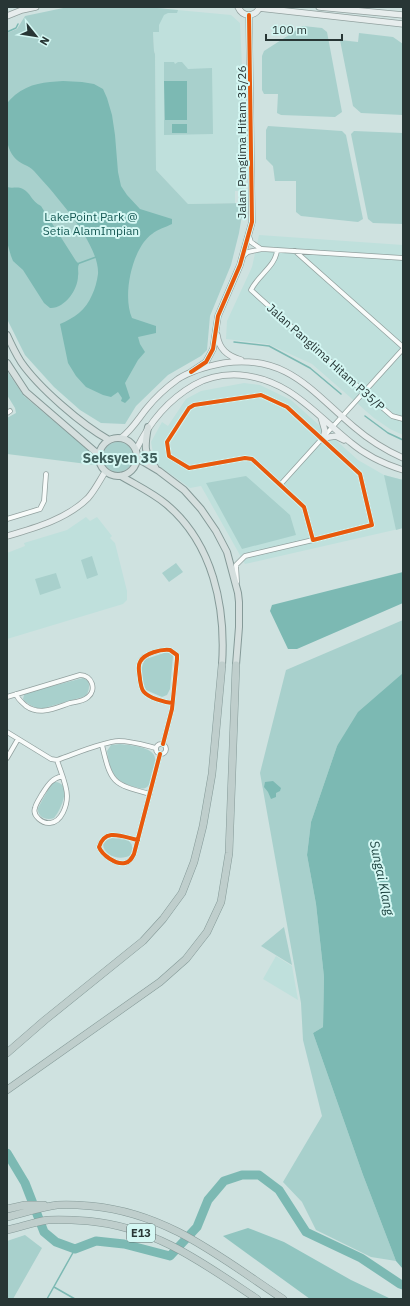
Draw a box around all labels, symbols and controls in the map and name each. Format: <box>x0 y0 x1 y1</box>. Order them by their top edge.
north arrow <box>16 16 56 56</box>
scale bar <box>266 16 342 42</box>
text: 100 m <box>272 22 307 37</box>
text: N <box>37 34 53 48</box>
street label: Jalan Panglima Hitam 35/26 <box>234 65 249 219</box>
park label: LakePoint Park @ Setia AlamImpian <box>43 209 139 238</box>
street label: Jalan Panglima Hitam P35/P <box>264 300 388 414</box>
district label: Seksyen 35 <box>82 449 158 467</box>
water label: Sungai Klang <box>366 839 398 918</box>
road number: E13 <box>127 1224 155 1242</box>

